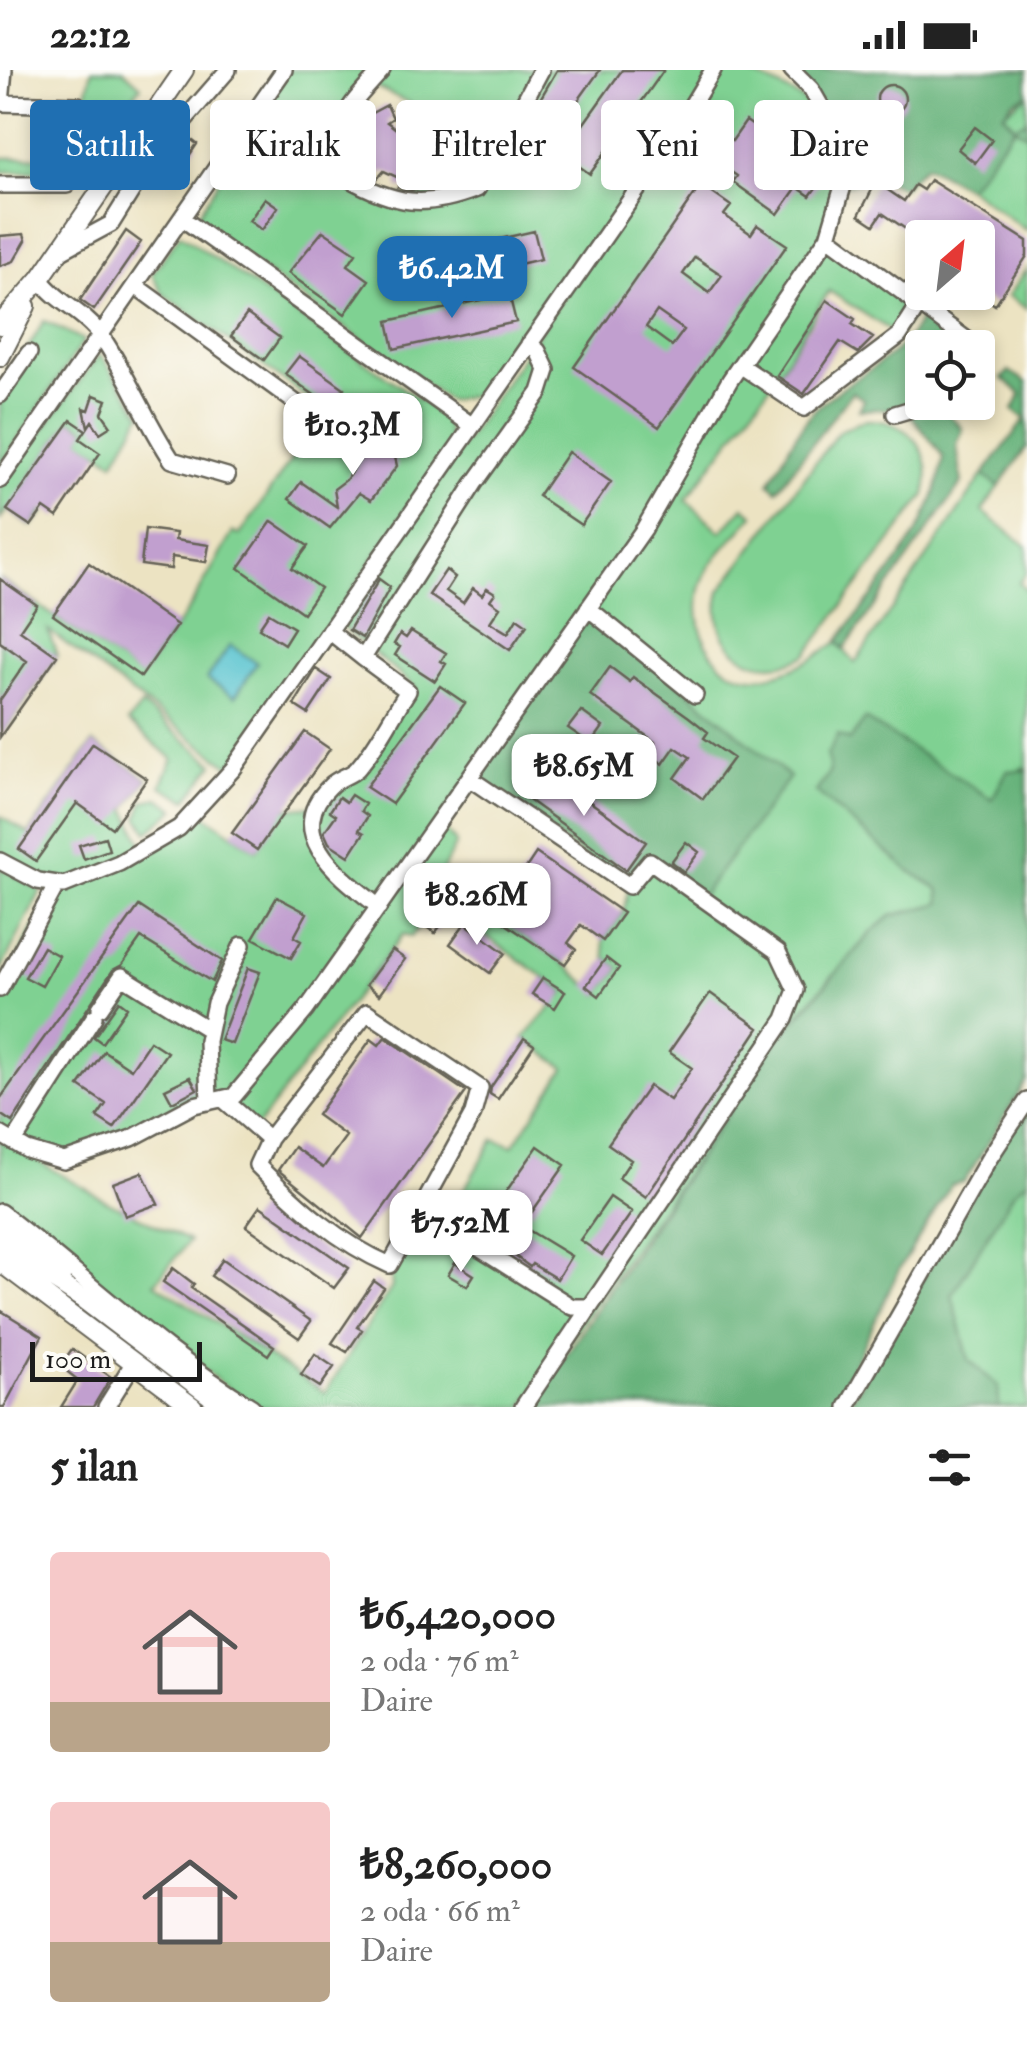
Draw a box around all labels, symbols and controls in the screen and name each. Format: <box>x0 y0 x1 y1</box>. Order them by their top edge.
text: 22:12 <box>50 11 131 59</box>
chip: Satılık <box>30 100 190 190</box>
chip: Kiralık <box>210 100 376 190</box>
chip: Filtreler <box>396 100 581 190</box>
chip: Yeni <box>601 100 734 190</box>
chip: Daire <box>754 100 904 190</box>
north arrow <box>905 220 995 310</box>
map controls <box>905 220 995 420</box>
pin: ₺6.42M <box>371 236 533 321</box>
text: ₺6.42M <box>399 248 505 288</box>
button: locate <box>905 330 995 420</box>
pin: ₺10.3M <box>272 393 434 478</box>
text: ₺10.3M <box>305 405 401 445</box>
pin: ₺8.65M <box>503 734 665 819</box>
text: ₺8.65M <box>534 746 634 786</box>
pin: ₺8.26M <box>396 863 558 948</box>
text: ₺8.26M <box>426 875 528 915</box>
pin: ₺7.52M <box>380 1190 542 1275</box>
text: ₺7.52M <box>411 1202 511 1242</box>
scale bar <box>30 1337 202 1382</box>
text: 100 m <box>45 1342 111 1377</box>
icon: filters <box>922 1440 977 1495</box>
text: 5 ilan <box>50 1441 138 1493</box>
text: ₺6,420,000 <box>360 1589 556 1641</box>
icon: home <box>130 1592 250 1712</box>
text: 2 oda · 76 m² <box>360 1641 518 1681</box>
text: Daire <box>360 1681 433 1721</box>
text: ₺8,260,000 <box>360 1839 552 1891</box>
icon: home <box>130 1842 250 1962</box>
text: 2 oda · 66 m² <box>360 1891 520 1931</box>
text: Daire <box>360 1931 433 1971</box>

